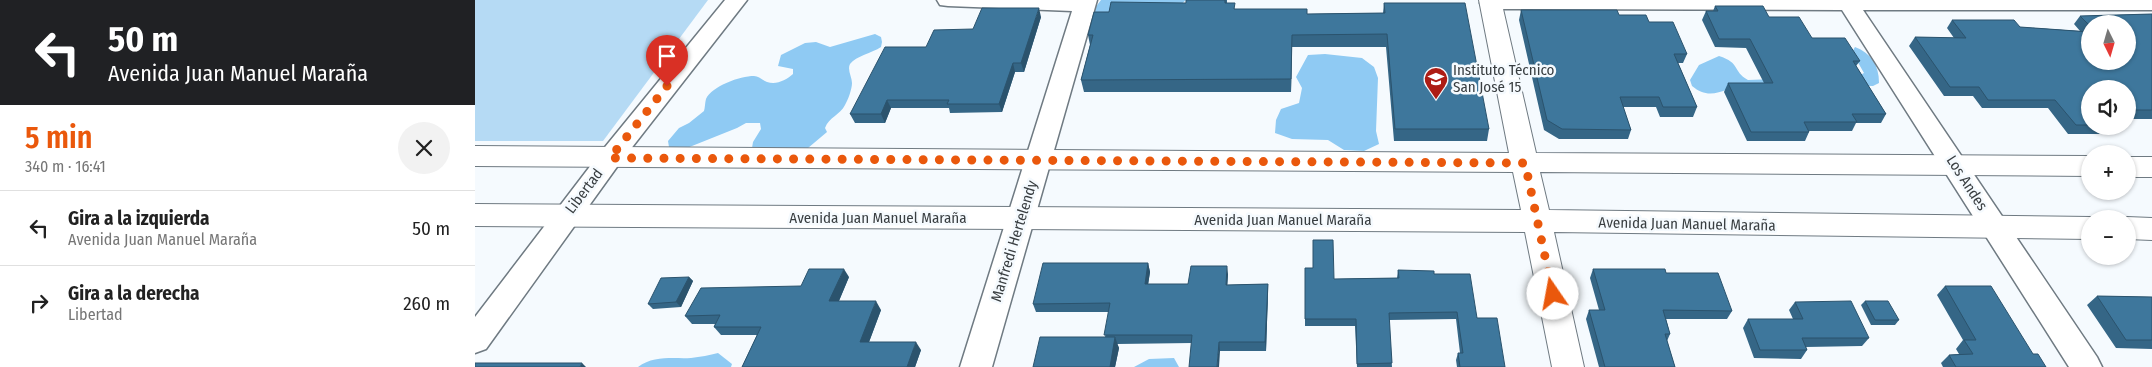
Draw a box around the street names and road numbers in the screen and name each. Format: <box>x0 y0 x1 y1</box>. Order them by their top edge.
street label: Los Andes <box>1943 152 1991 214</box>
street label: Libertad <box>561 165 607 217</box>
street label: Manfredi Hertelendy <box>987 178 1041 304</box>
street label: Avenida Juan Manuel Maraña <box>789 209 967 227</box>
street label: Avenida Juan Manuel Maraña <box>1194 211 1372 229</box>
street label: Avenida Juan Manuel Maraña <box>1598 213 1776 235</box>

